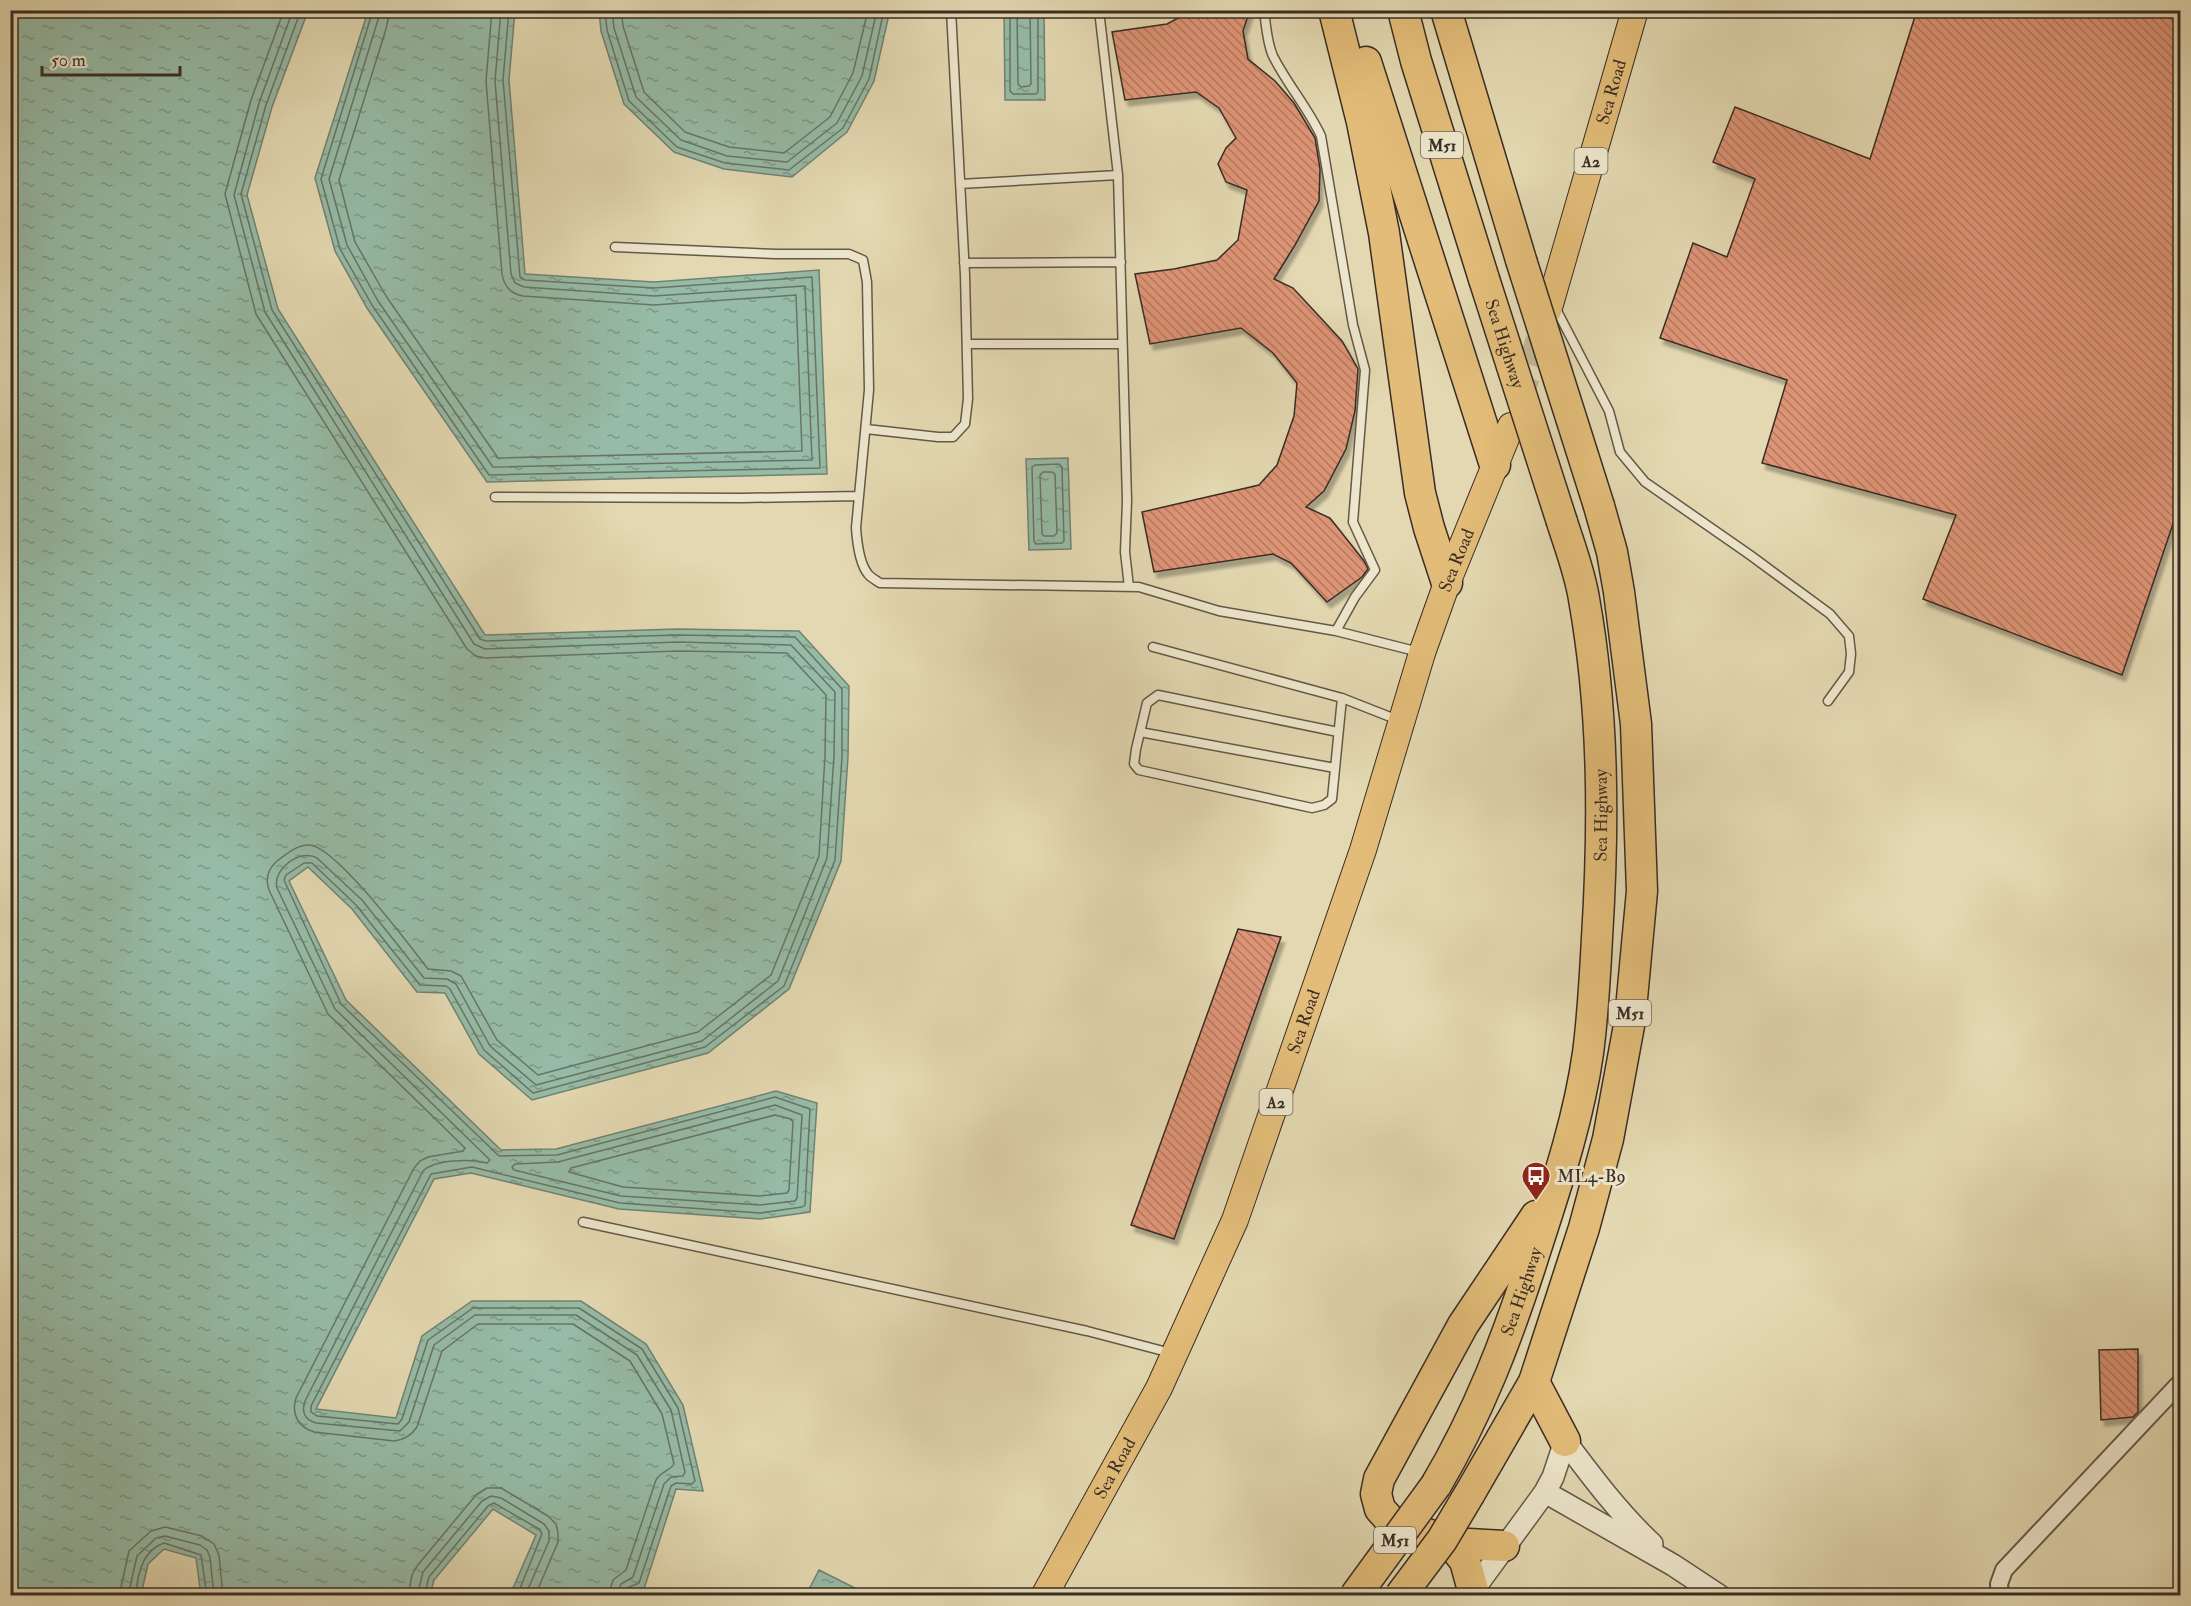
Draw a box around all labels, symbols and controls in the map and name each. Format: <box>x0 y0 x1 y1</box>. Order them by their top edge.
scale bar <box>42 39 180 77</box>
text: 50 m <box>51 49 86 72</box>
street label: Sea Road <box>1592 57 1632 127</box>
road number: M51 <box>1421 132 1463 158</box>
road number: A2 <box>1574 148 1608 174</box>
street label: Sea Highway <box>1479 296 1530 393</box>
street label: Sea Road <box>1434 525 1480 595</box>
street label: Sea Highway <box>1590 768 1613 862</box>
street label: Sea Road <box>1282 987 1326 1057</box>
road number: M51 <box>1609 1000 1651 1026</box>
road number: A2 <box>1260 1089 1292 1115</box>
bus stop icon: ML4-B9 <box>1520 1160 1552 1202</box>
place label: ML4-B9 <box>1557 1165 1626 1188</box>
street label: Sea Highway <box>1496 1243 1548 1339</box>
street label: Sea Road <box>1089 1434 1141 1503</box>
road number: M51 <box>1374 1527 1416 1553</box>

